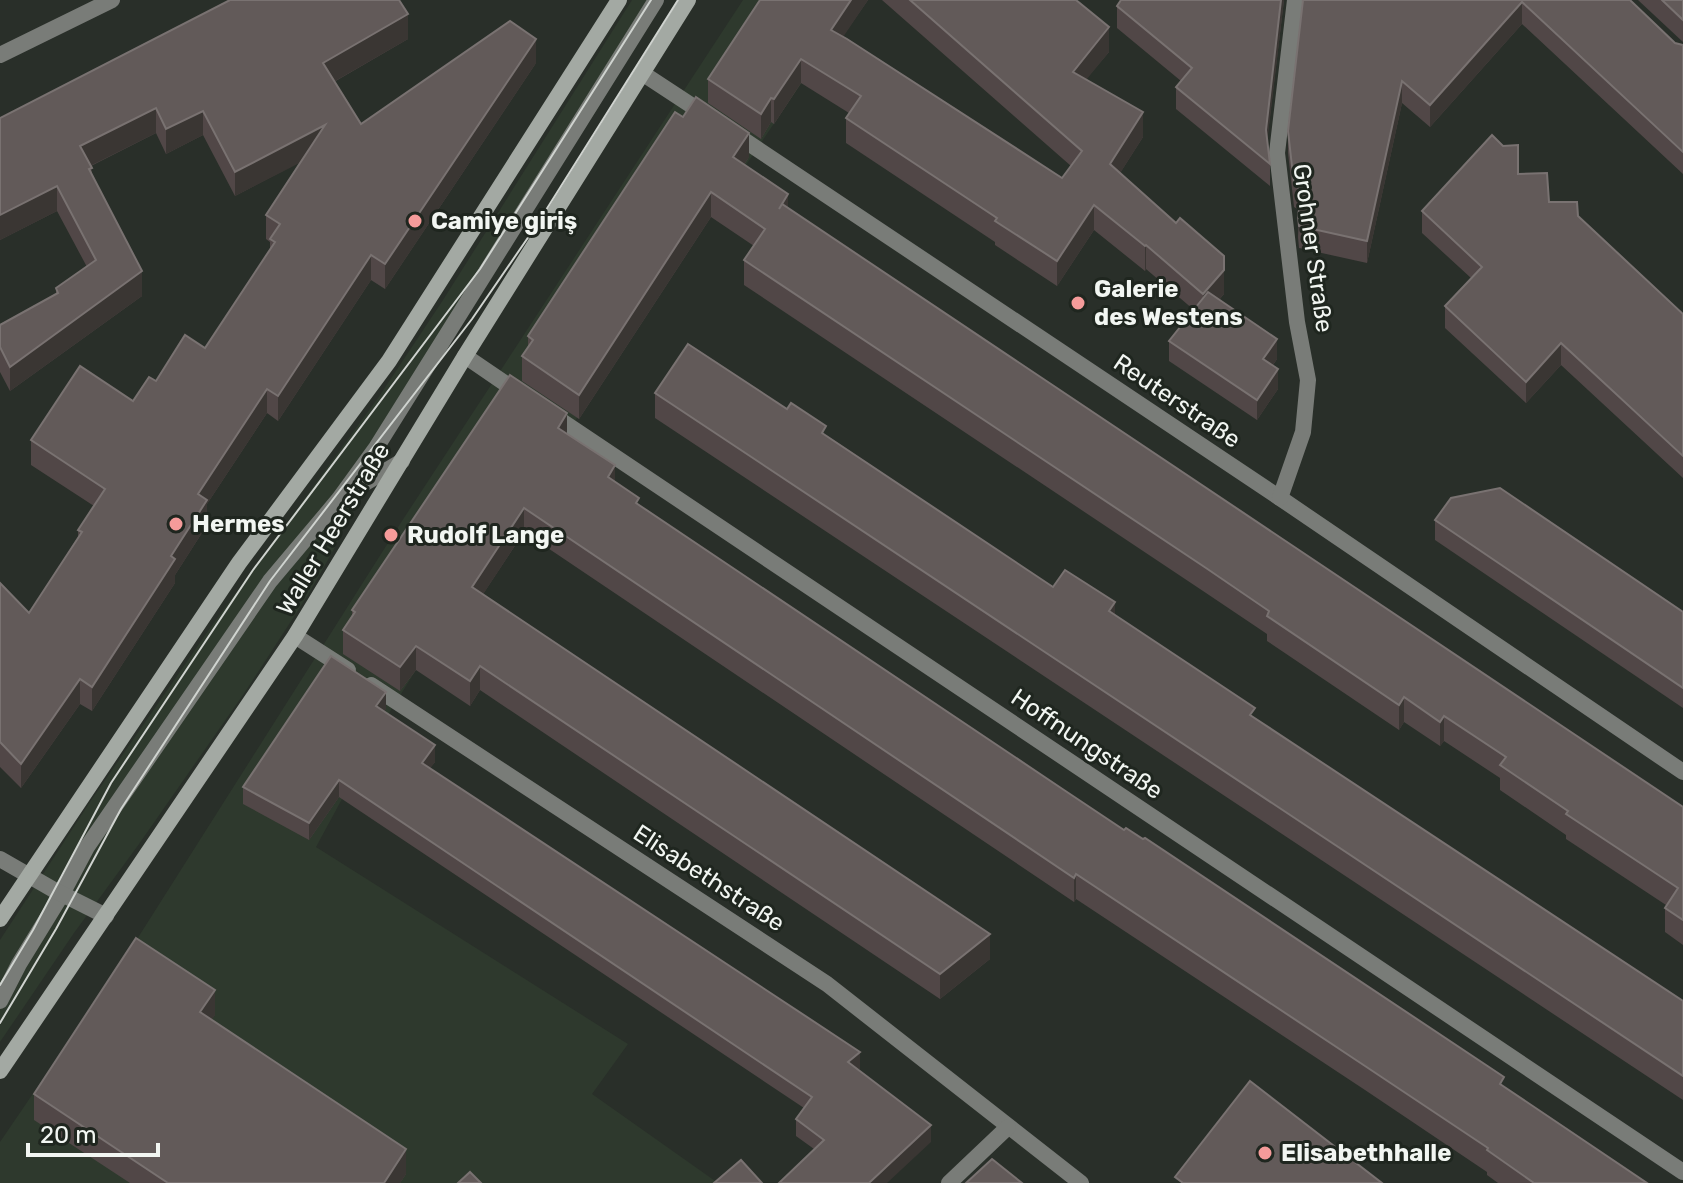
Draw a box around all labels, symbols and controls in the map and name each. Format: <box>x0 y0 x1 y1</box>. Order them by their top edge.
street label: Grohner Straße <box>1287 162 1339 334</box>
place label: Camiye giriş <box>431 207 577 235</box>
marker: Camiye giriş <box>406 212 424 230</box>
place label: Galerie des Westens <box>1094 275 1243 331</box>
marker: Galerie des Westens <box>1069 294 1087 312</box>
street label: Reuterstraße <box>1108 348 1246 454</box>
street label: Waller Heerstraße <box>271 438 395 620</box>
place label: Hermes <box>192 510 285 538</box>
marker: Hermes <box>167 515 185 533</box>
place label: Rudolf Lange <box>407 521 564 549</box>
marker: Rudolf Lange <box>382 526 400 544</box>
street label: Hoffnungstraße <box>1006 683 1168 805</box>
street label: Elisabethstraße <box>628 819 790 937</box>
scale bar <box>28 1107 158 1157</box>
text: 20 m <box>40 1121 97 1149</box>
place label: Elisabethhalle <box>1281 1139 1451 1167</box>
marker: Elisabethhalle <box>1256 1144 1274 1162</box>

